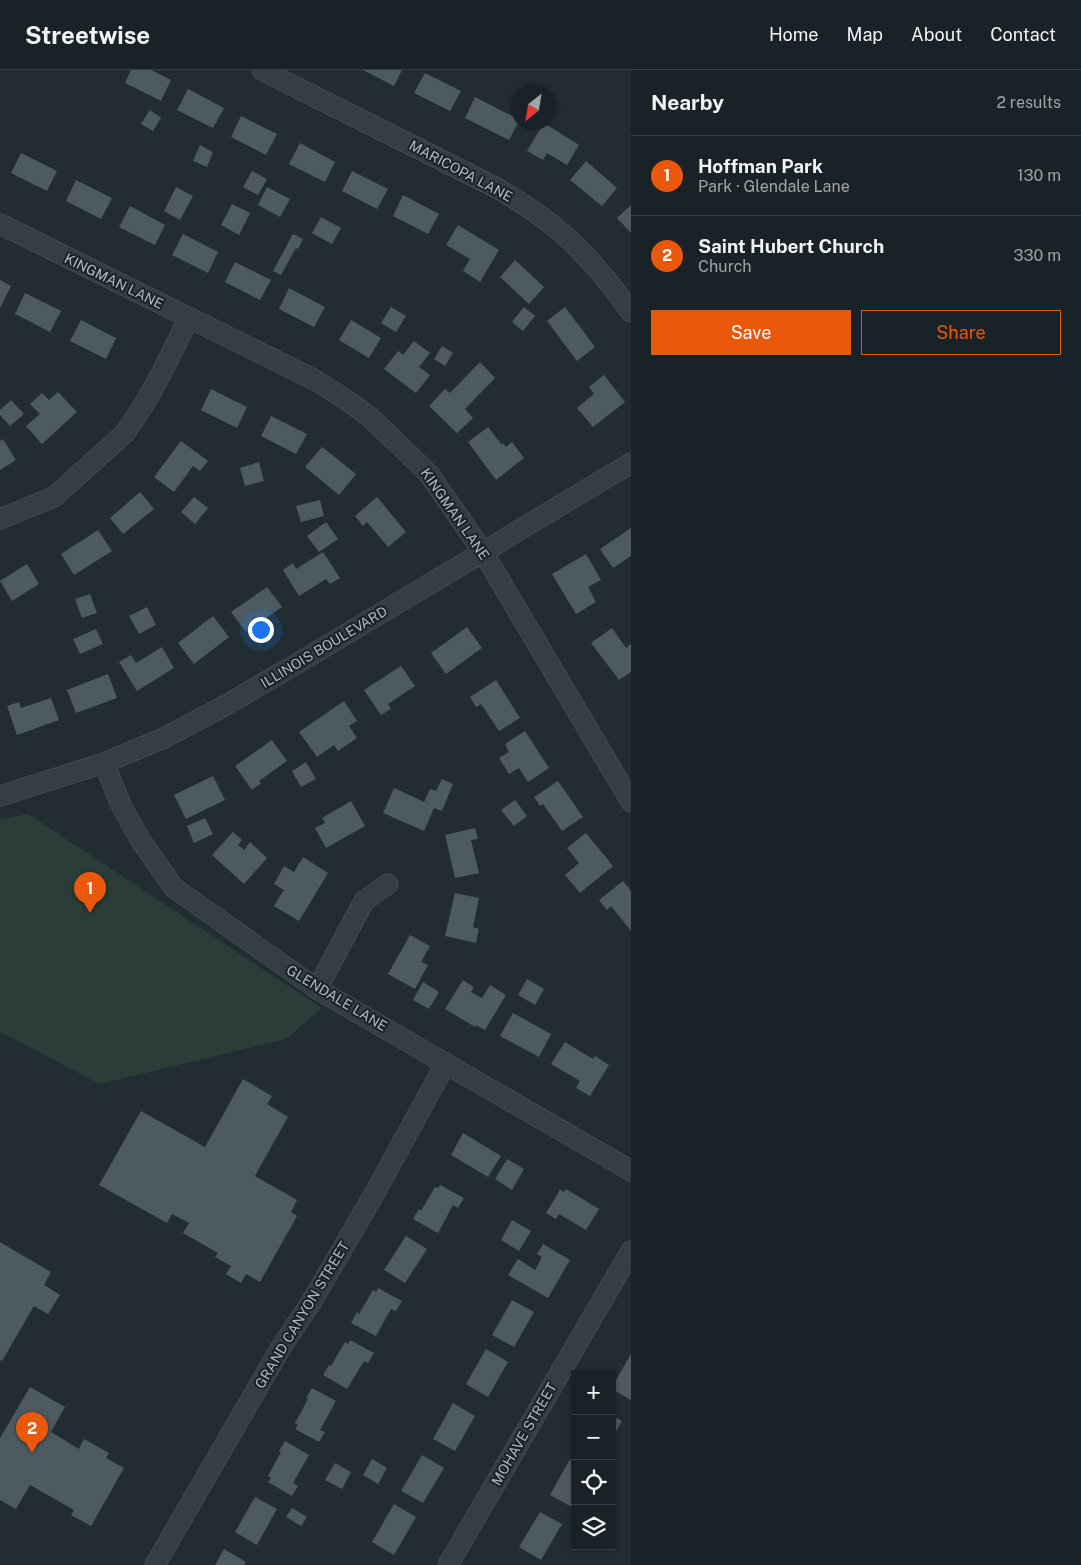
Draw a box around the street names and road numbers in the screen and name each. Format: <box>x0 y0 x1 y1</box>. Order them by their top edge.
street label: MARICOPA LANE <box>407 137 515 205</box>
street label: KINGMAN LANE <box>62 250 166 312</box>
street label: KINGMAN LANE <box>417 465 493 563</box>
street label: ILLINOIS BOULEVARD <box>258 603 390 691</box>
street label: GLENDALE LANE <box>284 962 390 1034</box>
street label: GRAND CANYON STREET <box>252 1239 352 1391</box>
street label: MOHAVE STREET <box>488 1380 560 1488</box>

